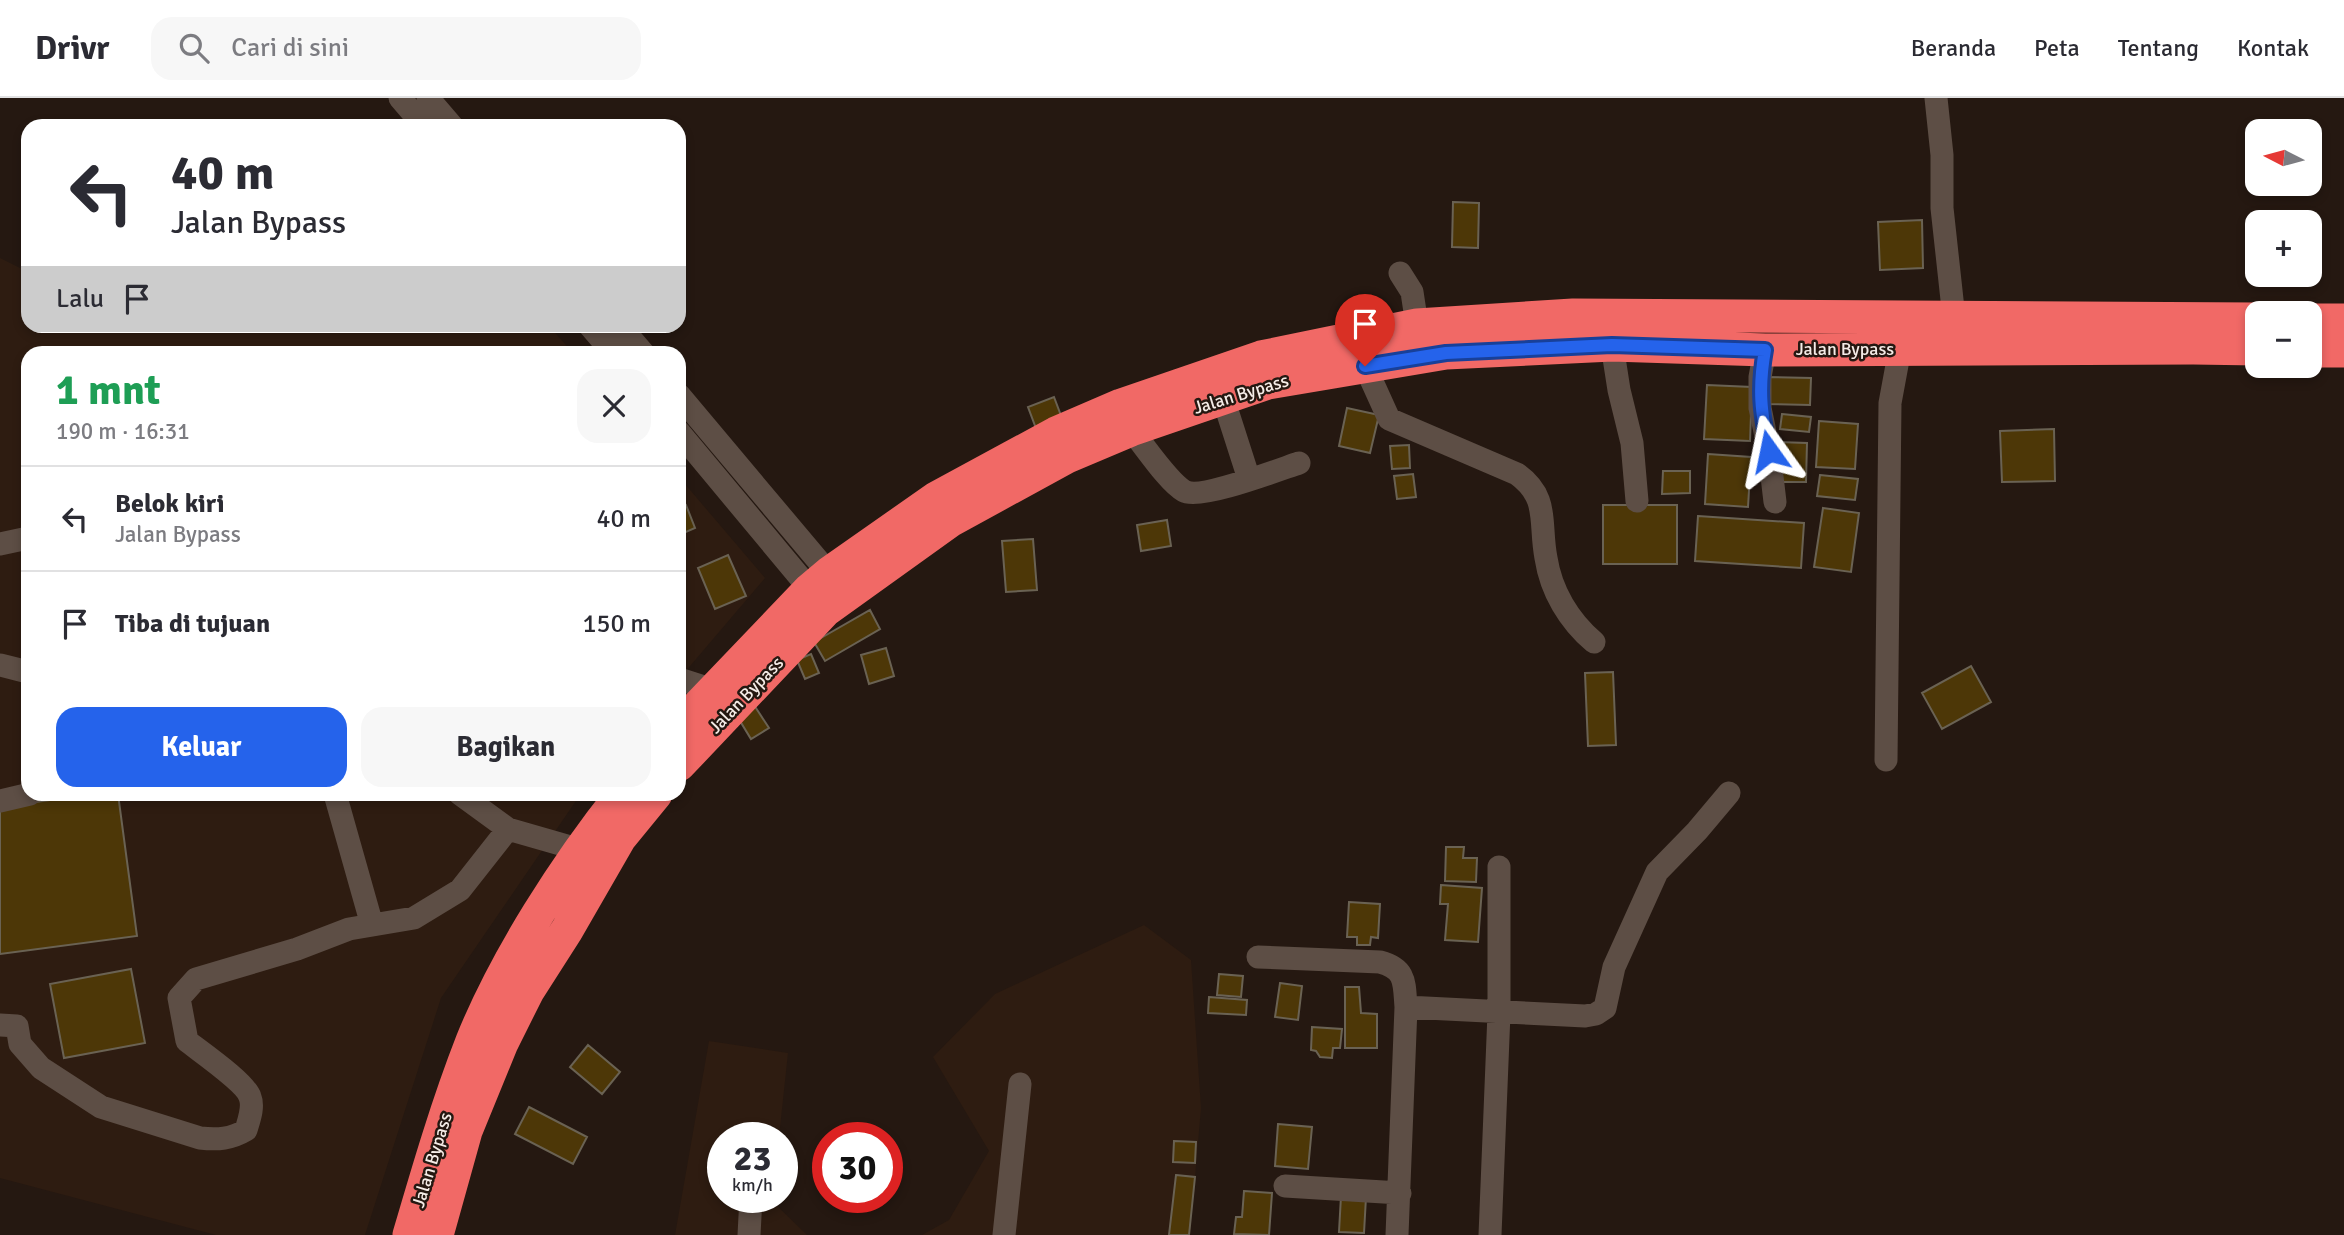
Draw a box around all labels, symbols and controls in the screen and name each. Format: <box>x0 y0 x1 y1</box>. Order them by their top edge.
search box <box>151 17 641 80</box>
text: Drivr <box>35 28 109 69</box>
icon: search <box>175 29 213 67</box>
text: Cari di sini <box>231 32 349 64</box>
text: Beranda <box>1911 33 1996 63</box>
text: Peta <box>2034 33 2080 63</box>
text: Tentang <box>2118 33 2199 63</box>
text: Kontak <box>2237 33 2309 63</box>
north arrow <box>2245 119 2322 196</box>
map controls <box>2245 119 2322 378</box>
text: 40 m <box>171 143 274 203</box>
icon: left <box>56 147 147 238</box>
text: Jalan Bypass <box>171 203 346 242</box>
button: + <box>2245 210 2322 287</box>
icon: arrive <box>118 280 156 318</box>
text: Lalu <box>56 283 104 315</box>
pin <box>1335 294 1395 366</box>
button: − <box>2245 301 2322 378</box>
icon: arrive <box>1346 305 1384 343</box>
street label: Jalan Bypass <box>1796 338 1894 360</box>
text: 1 mnt <box>56 365 161 416</box>
button: close <box>577 369 651 443</box>
street label: Jalan Bypass <box>1191 369 1291 419</box>
position arrow <box>1732 414 1806 488</box>
text: 190 m · 16:31 <box>56 417 190 446</box>
text: Belok kiri <box>115 488 224 520</box>
icon: left <box>56 500 94 538</box>
text: 40 m <box>596 503 651 535</box>
text: Jalan Bypass <box>115 520 241 549</box>
icon: arrive <box>56 605 94 643</box>
text: Tiba di tujuan <box>115 608 270 640</box>
text: 150 m <box>582 608 651 640</box>
street label: Jalan Bypass <box>704 652 788 738</box>
button: Keluar <box>56 707 347 787</box>
button: Bagikan <box>361 707 651 787</box>
street label: Jalan Bypass <box>407 1110 457 1210</box>
speed limit sign: 30 <box>812 1122 903 1213</box>
text: 23 <box>734 1137 771 1180</box>
text: km/h <box>732 1174 773 1196</box>

